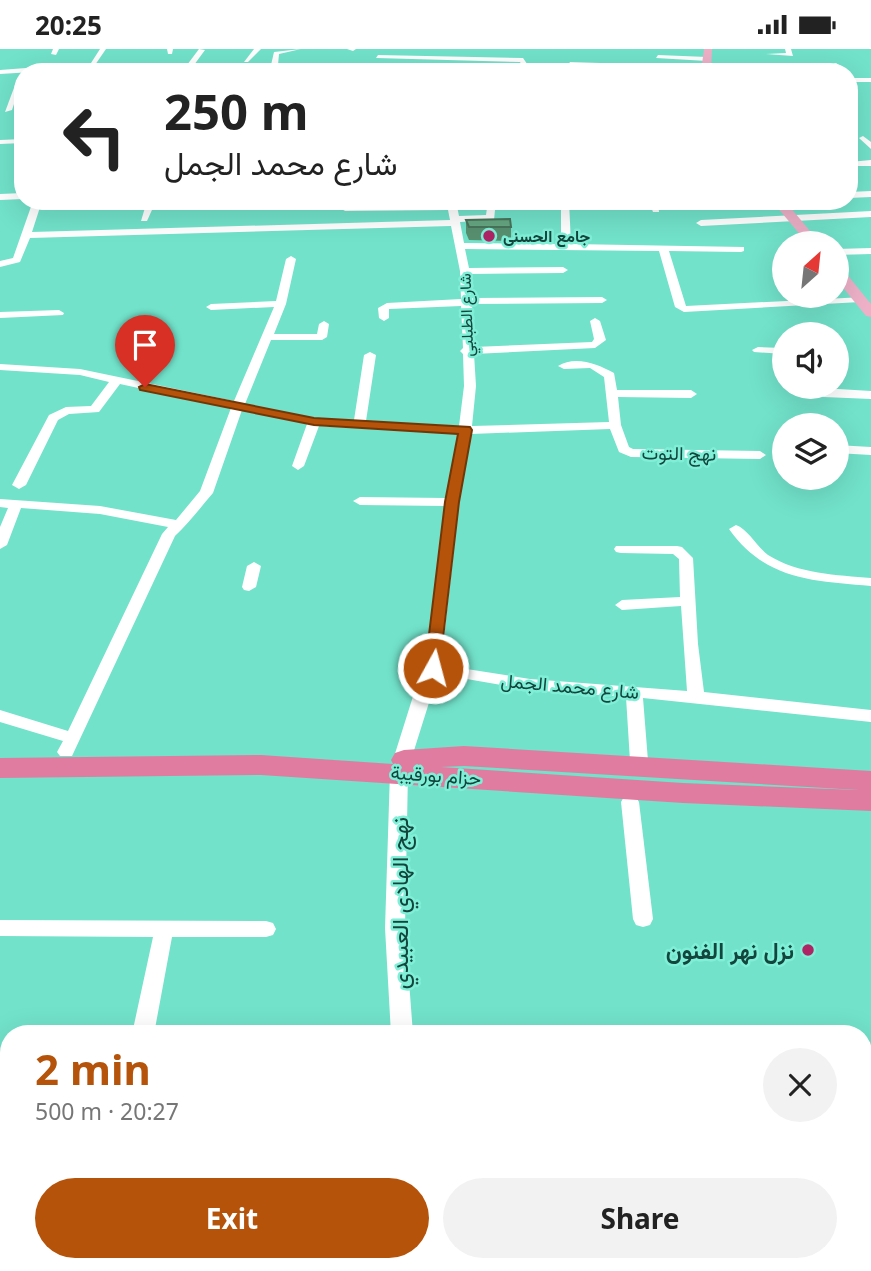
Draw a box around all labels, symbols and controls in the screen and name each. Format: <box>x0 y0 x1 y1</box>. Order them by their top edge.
text: 20:25 <box>35 7 102 43</box>
text: 250 m <box>164 78 309 144</box>
icon: left <box>49 91 140 182</box>
text: شارع محمد الجمل <box>164 141 397 184</box>
place label: جامع الحسنى <box>503 225 590 248</box>
marker: جامع الحسنى <box>481 228 497 244</box>
north arrow <box>772 231 849 308</box>
map controls <box>772 231 849 490</box>
street label: شارع الطبلبي <box>454 273 481 357</box>
pin <box>115 315 175 387</box>
button: sound <box>772 322 849 399</box>
icon: arrive <box>126 326 164 364</box>
button: layers <box>772 413 849 490</box>
street label: نهج التوت <box>641 439 717 468</box>
position arrow <box>396 631 470 705</box>
street label: شارع محمد الجمل <box>500 667 640 705</box>
street label: حزام بورقيبة <box>390 759 482 791</box>
street label: نهج الهادي العبيدي <box>383 817 419 989</box>
place label: نزل نهر الفنون <box>666 934 794 966</box>
marker: نزل نهر الفنون <box>800 942 816 958</box>
text: 2 min <box>35 1040 151 1097</box>
button: close <box>763 1048 837 1122</box>
text: 500 m · 20:27 <box>35 1095 179 1127</box>
button: Exit <box>35 1178 429 1258</box>
button: Share <box>443 1178 837 1258</box>

